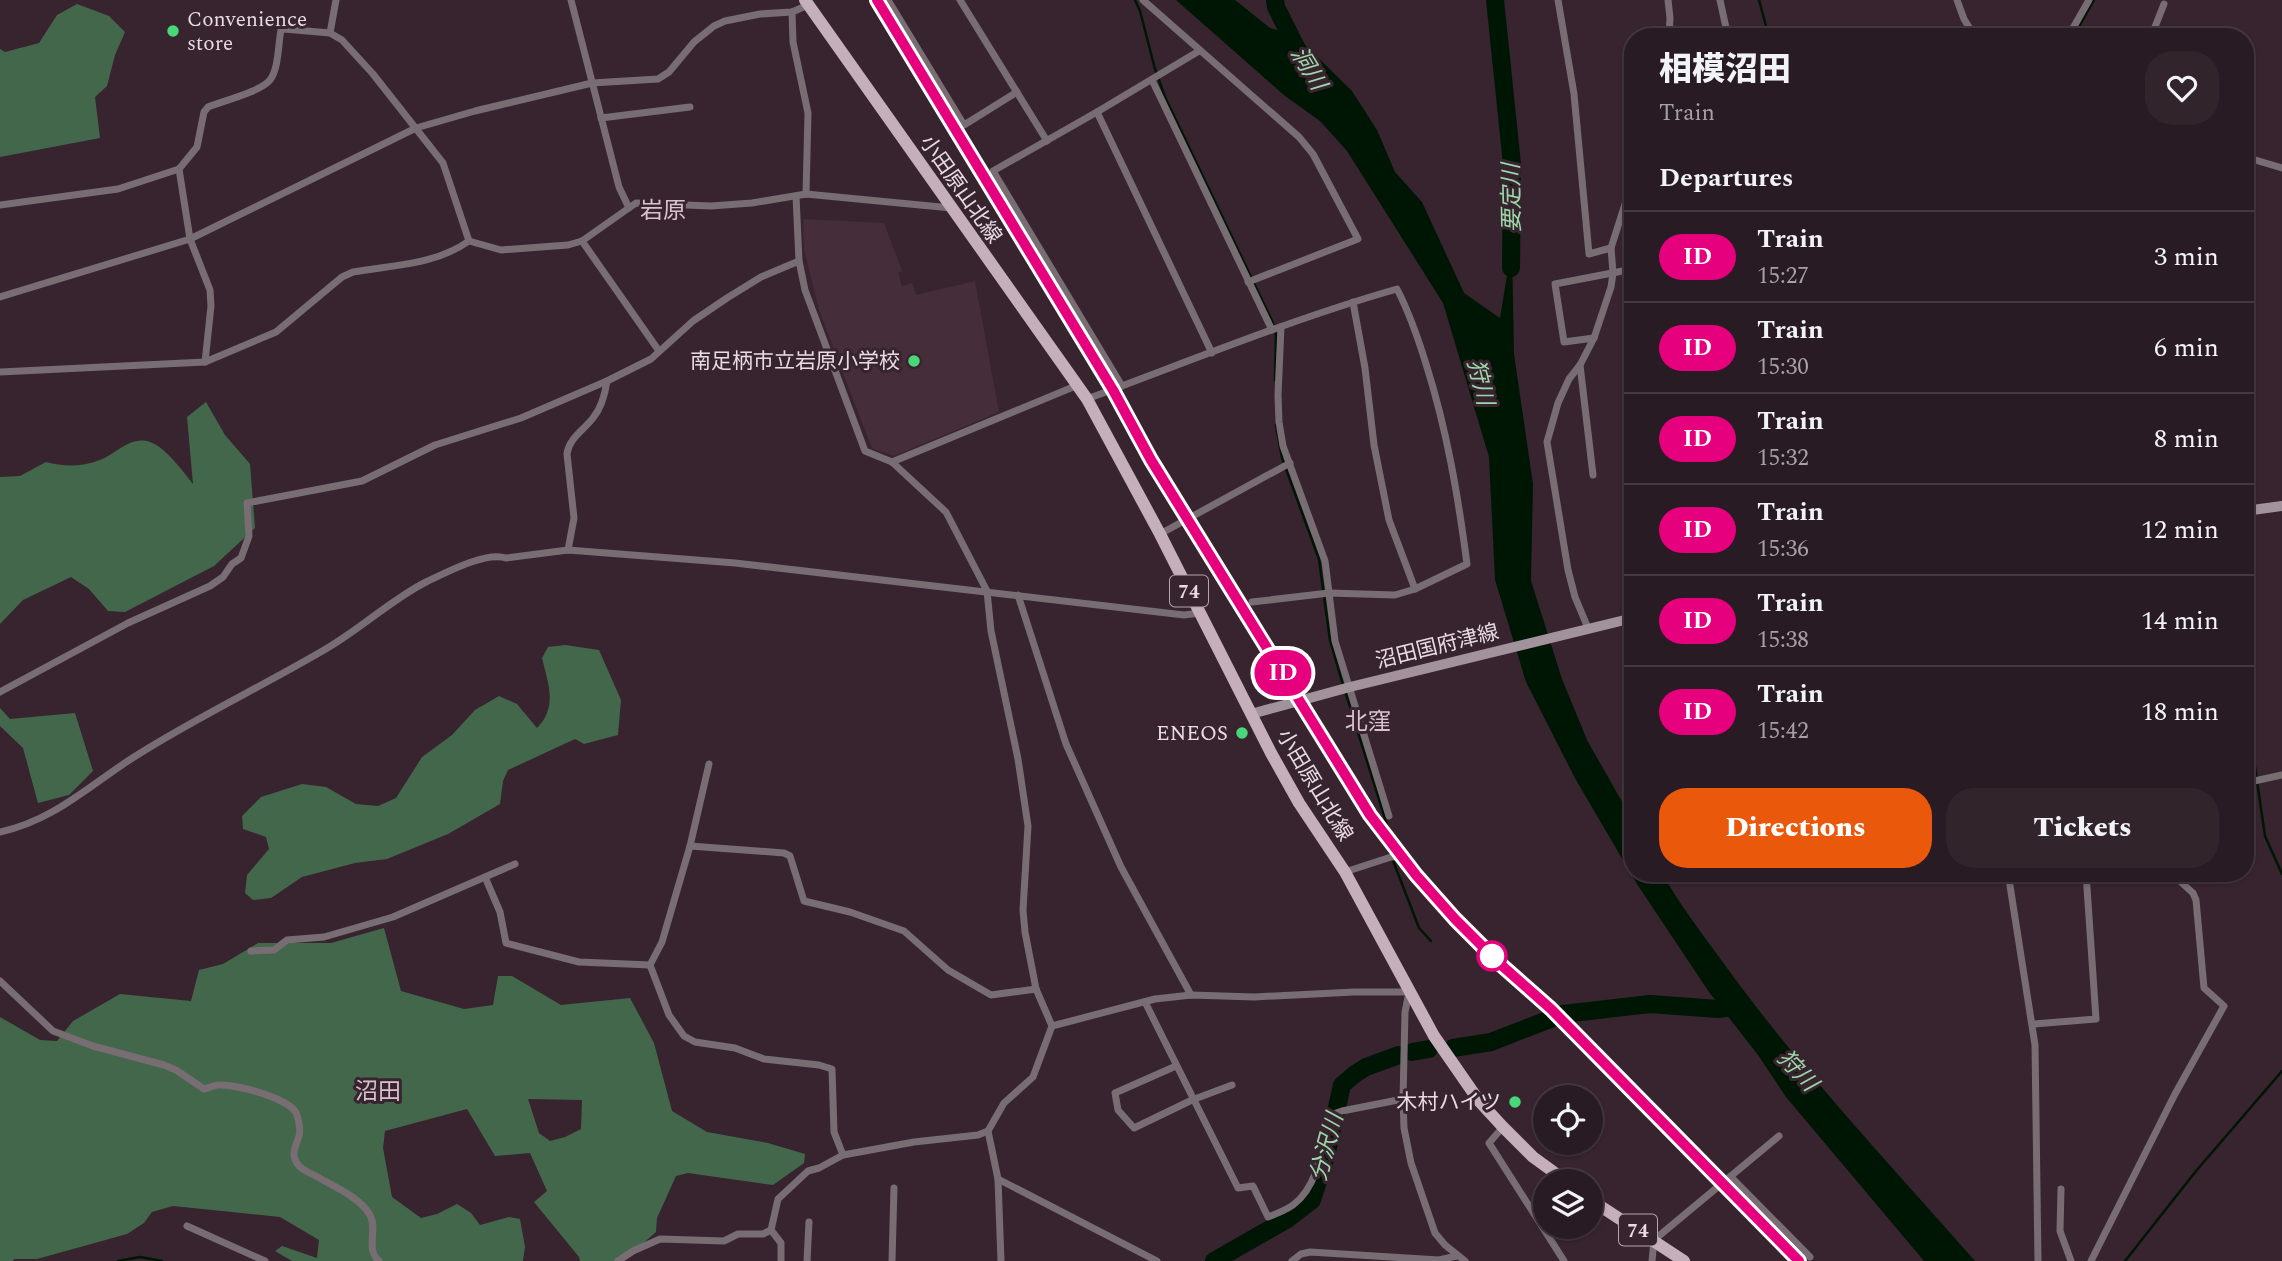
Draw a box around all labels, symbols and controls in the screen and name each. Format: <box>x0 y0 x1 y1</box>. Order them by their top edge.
place label: Convenience store <box>187 4 307 60</box>
marker: Convenience store <box>165 23 181 39</box>
water label: 洞川 <box>1281 40 1336 100</box>
text: 相模沼田 <box>1659 45 1791 95</box>
button: heart <box>2145 51 2219 125</box>
text: Train <box>1659 96 1715 131</box>
street label: 小田原山北線 <box>911 129 1009 250</box>
text: Departures <box>1659 158 1793 198</box>
water label: 要定川 <box>1494 160 1531 233</box>
district label: 岩原 <box>640 194 686 229</box>
text: Train <box>1757 219 1824 259</box>
text: 3 min <box>2154 237 2219 277</box>
text: ID <box>1683 239 1712 275</box>
text: 15:27 <box>1757 259 1809 294</box>
text: Train <box>1757 310 1824 350</box>
text: 6 min <box>2154 328 2219 368</box>
text: ID <box>1683 330 1712 366</box>
place label: 南足柄市立岩原小学校 <box>690 346 900 378</box>
text: 15:30 <box>1757 350 1809 385</box>
marker: 南足柄市立岩原小学校 <box>906 353 922 369</box>
water label: 狩川 <box>1457 356 1503 412</box>
text: Train <box>1757 401 1824 441</box>
text: 8 min <box>2154 419 2219 459</box>
text: ID <box>1683 421 1712 457</box>
text: 15:32 <box>1757 441 1809 476</box>
text: Train <box>1757 492 1824 532</box>
text: 12 min <box>2141 510 2219 550</box>
text: ID <box>1683 512 1712 548</box>
text: 15:36 <box>1757 532 1809 567</box>
road number: 74 <box>1170 576 1208 606</box>
text: Train <box>1757 583 1824 623</box>
text: 14 min <box>2141 601 2219 641</box>
text: ID <box>1683 603 1712 639</box>
street label: 沼田国府津線 <box>1372 616 1502 678</box>
text: 15:38 <box>1757 623 1809 658</box>
line badge: ID <box>1252 650 1314 696</box>
text: ID <box>1268 655 1298 691</box>
text: Train <box>1757 674 1824 714</box>
text: 18 min <box>2141 692 2219 732</box>
text: ID <box>1683 694 1712 730</box>
district label: 北窪 <box>1345 705 1391 740</box>
text: 15:42 <box>1757 714 1809 749</box>
place label: ENEOS <box>1156 718 1228 750</box>
street label: 小田原山北線 <box>1268 723 1360 848</box>
marker: ENEOS <box>1234 725 1250 741</box>
button: Directions <box>1659 788 1932 868</box>
button: Tickets <box>1946 788 2219 868</box>
unlabelled marker <box>1477 941 1507 971</box>
water label: 狩川 <box>1768 1042 1827 1102</box>
district label: 沼田 <box>355 1075 401 1110</box>
map controls <box>1533 1085 1603 1239</box>
button: locate <box>1533 1085 1603 1155</box>
place label: 木村ハイツ <box>1396 1087 1501 1119</box>
marker: 木村ハイツ <box>1507 1094 1523 1110</box>
water label: 分沢川 <box>1302 1107 1354 1185</box>
button: layers <box>1533 1169 1603 1239</box>
road number: 74 <box>1619 1214 1657 1246</box>

